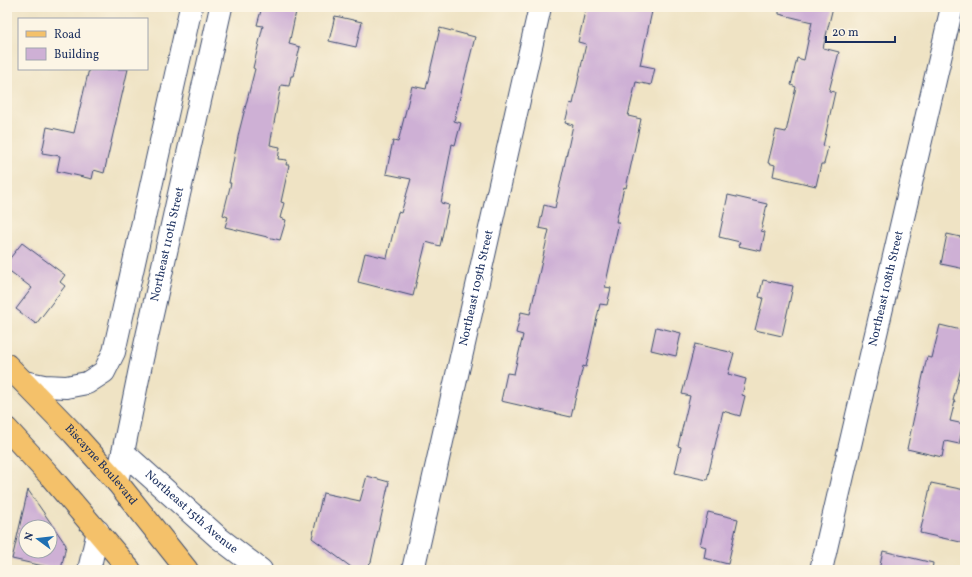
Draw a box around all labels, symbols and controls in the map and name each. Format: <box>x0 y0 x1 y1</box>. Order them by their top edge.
legend <box>18 18 148 70</box>
scale bar <box>826 18 895 44</box>
text: 20 m <box>832 25 859 41</box>
text: Road <box>54 27 81 43</box>
text: Building <box>54 47 99 63</box>
street label: Northeast 110th Street <box>147 186 188 303</box>
street label: Northeast 109th Street <box>456 228 497 348</box>
street label: Northeast 108th Street <box>865 229 908 348</box>
street label: Biscayne Boulevard <box>61 421 141 509</box>
street label: Northeast 15th Avenue <box>141 467 241 558</box>
north arrow <box>18 519 58 559</box>
text: N <box>22 531 38 543</box>

